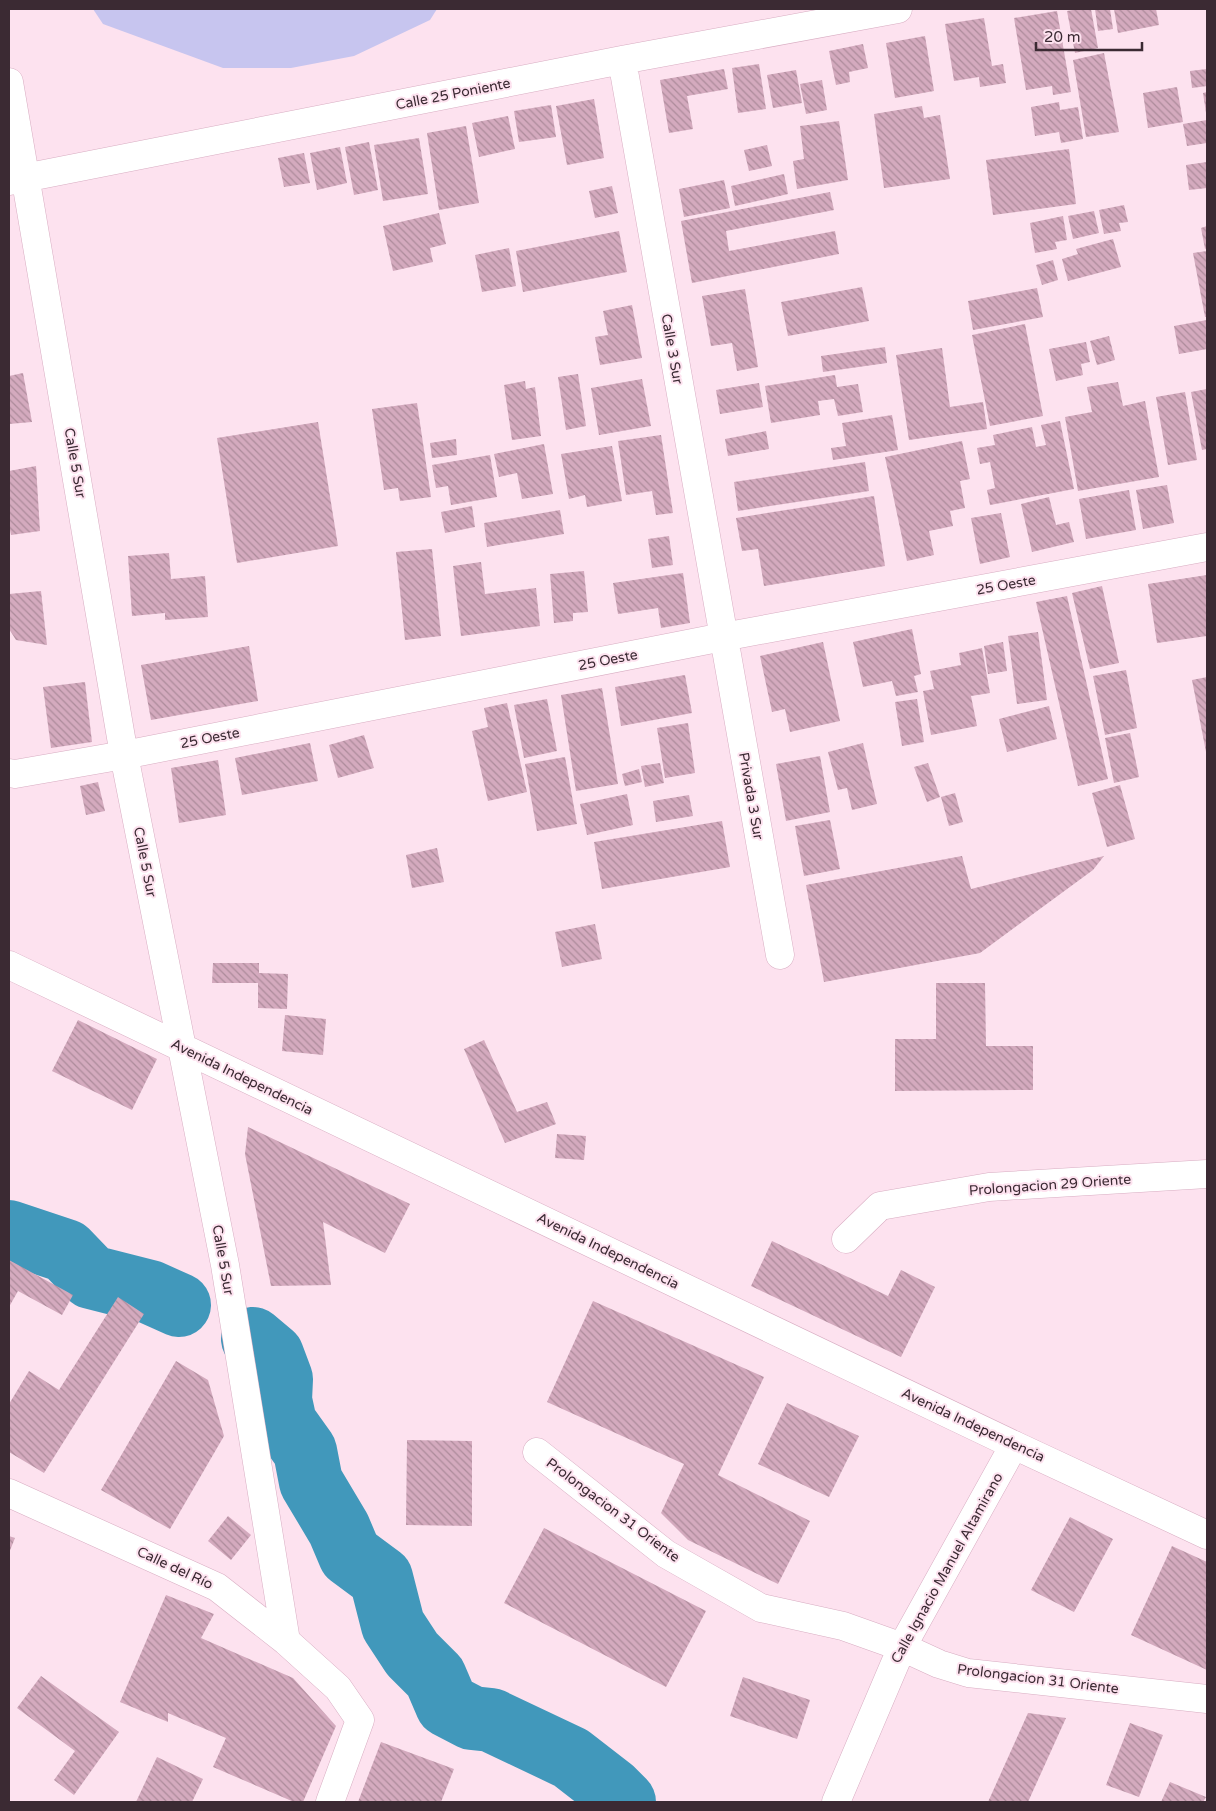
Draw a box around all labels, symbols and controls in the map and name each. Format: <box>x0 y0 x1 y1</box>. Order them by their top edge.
scale bar <box>1036 20 1142 52</box>
text: 20 m <box>1044 28 1081 46</box>
street label: Calle 25 Poniente <box>394 75 512 113</box>
street label: Calle 3 Sur <box>657 313 687 386</box>
street label: Calle 5 Sur <box>60 427 90 500</box>
street label: 25 Oeste <box>975 571 1037 599</box>
street label: 25 Oeste <box>577 646 639 674</box>
street label: 25 Oeste <box>179 724 241 752</box>
street label: Privada 3 Sur <box>735 751 767 842</box>
street label: Calle 5 Sur <box>130 826 160 899</box>
street label: Avenida Independencia <box>168 1035 316 1119</box>
street label: Prolongacion 29 Oriente <box>968 1171 1132 1199</box>
street label: Avenida Independencia <box>534 1209 682 1293</box>
street label: Calle 5 Sur <box>208 1224 238 1297</box>
street label: Avenida Independencia <box>899 1384 1047 1466</box>
street label: Prolongacion 31 Oriente <box>543 1454 683 1566</box>
street label: Calle Ignacio Manuel Altamirano <box>887 1470 1007 1666</box>
street label: Calle del Río <box>134 1543 216 1593</box>
street label: Prolongacion 31 Oriente <box>956 1661 1120 1697</box>

